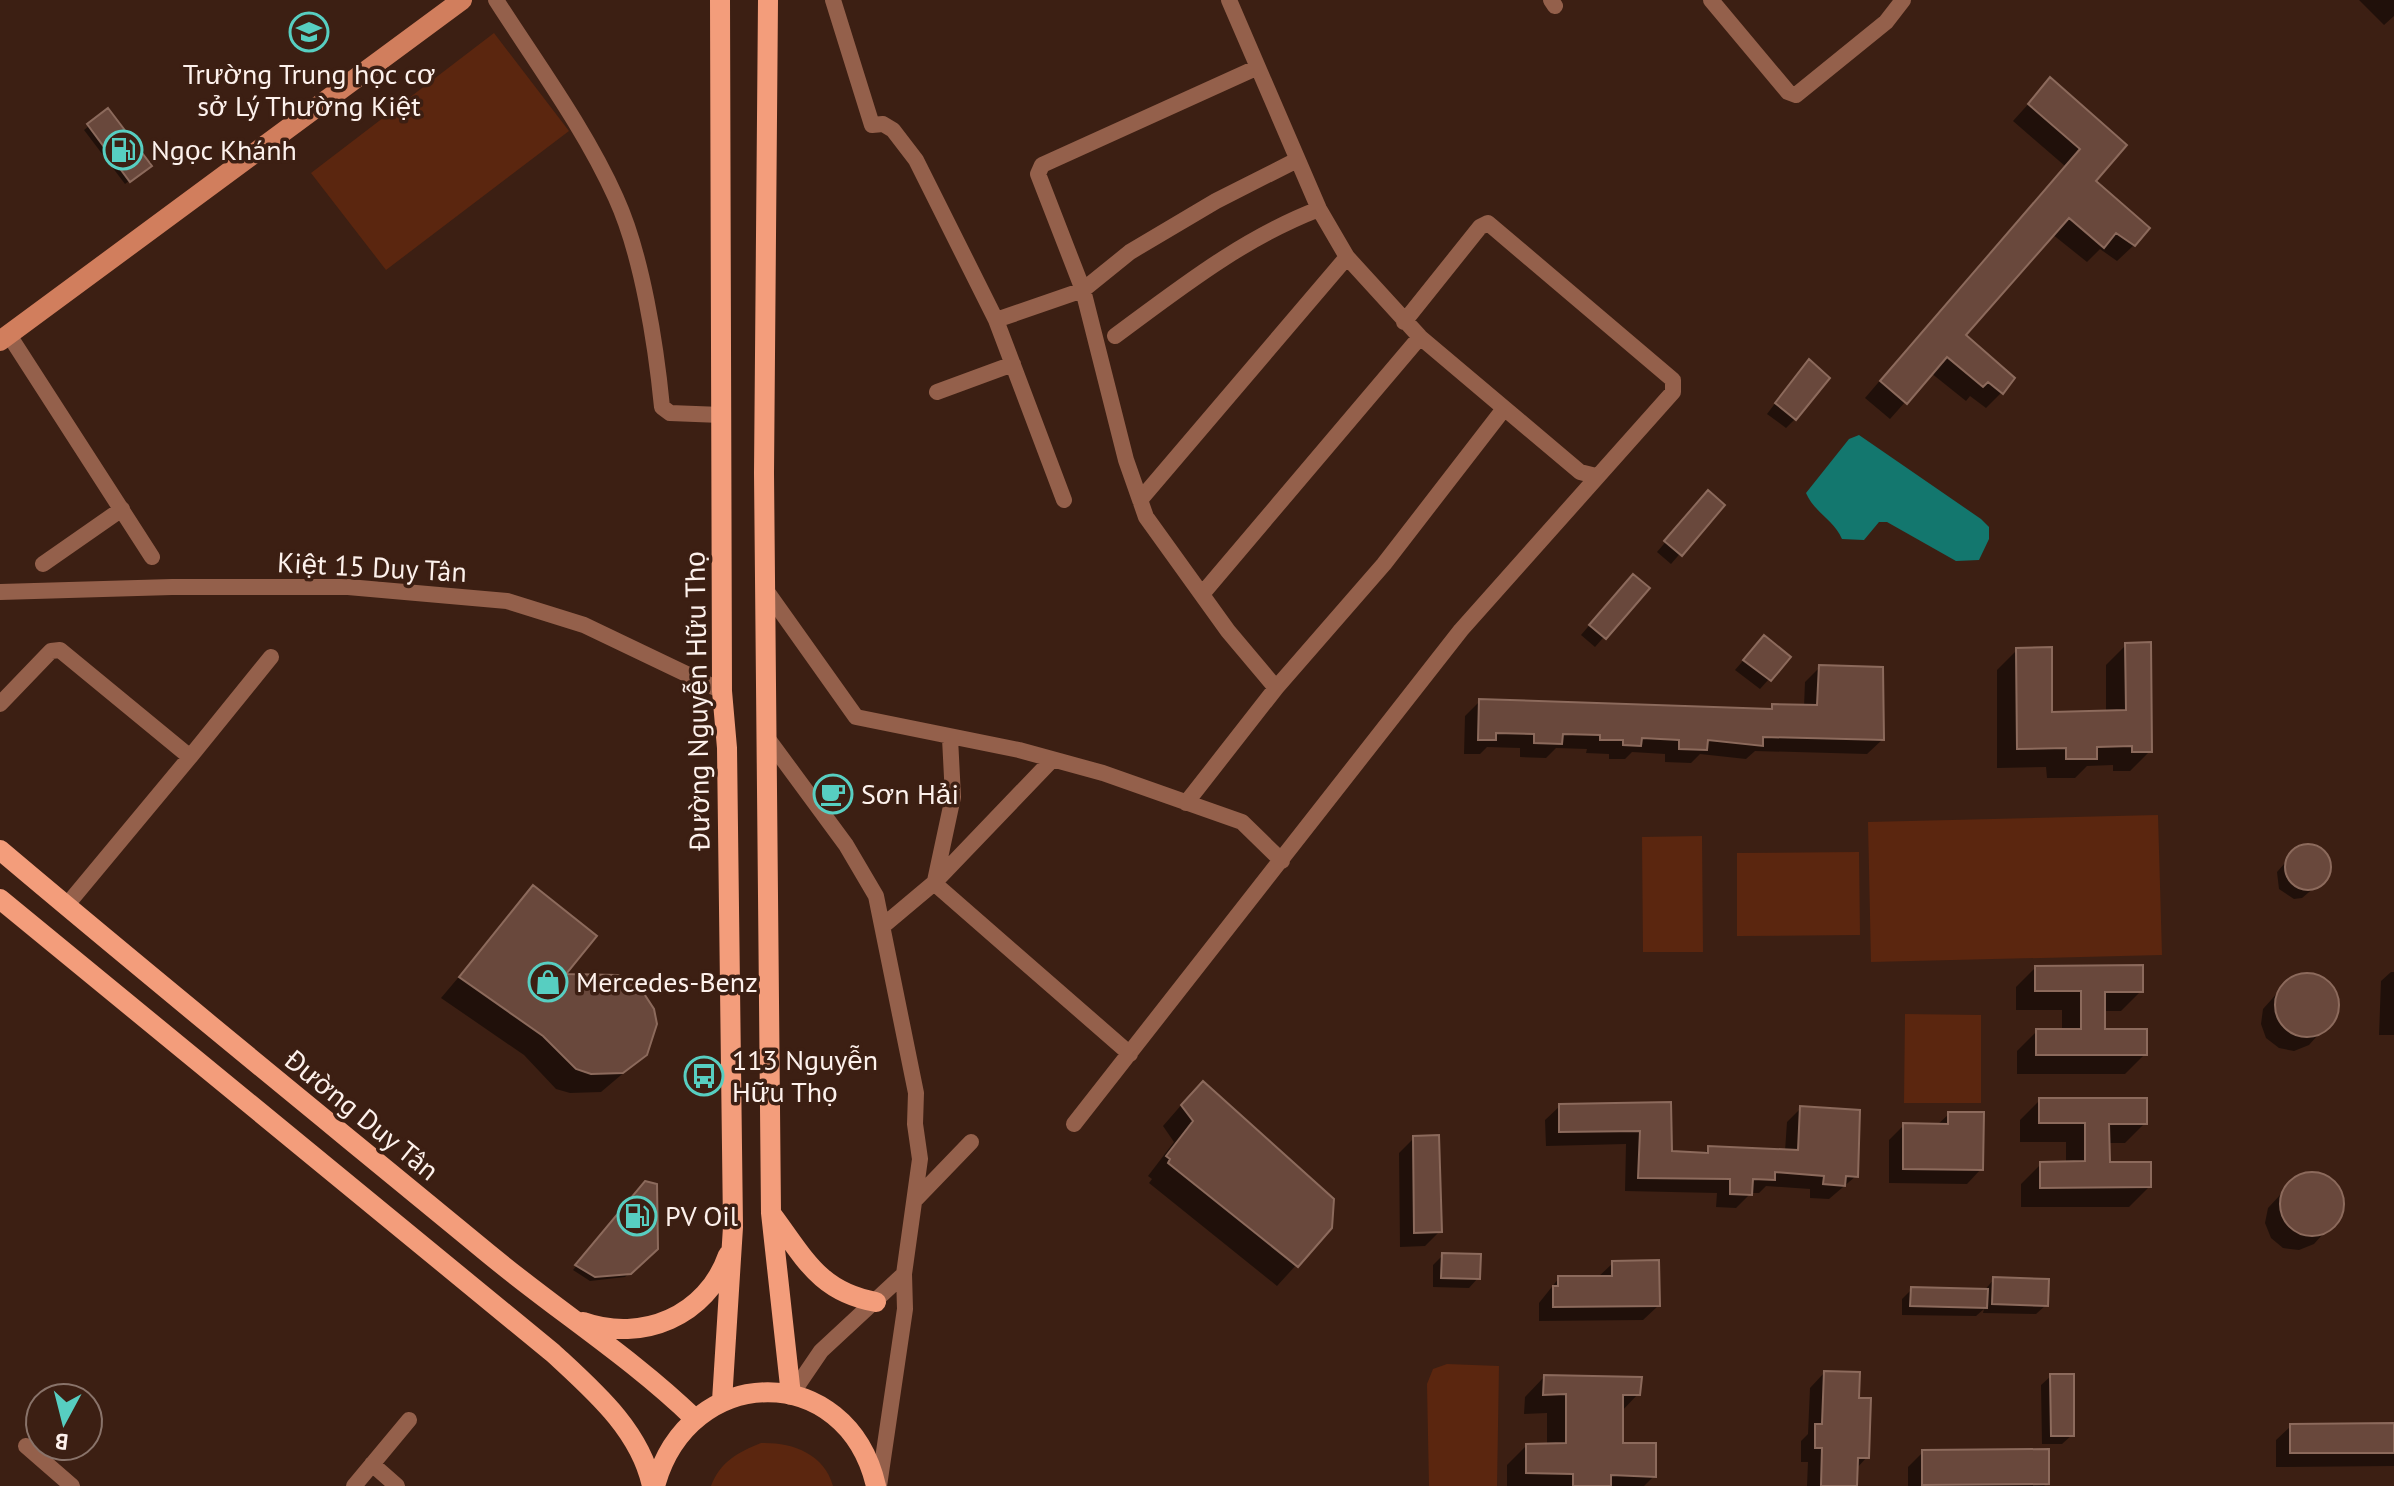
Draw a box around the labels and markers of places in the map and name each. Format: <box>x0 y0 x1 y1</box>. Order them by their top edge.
school or university icon: Trường Trung học cơ sở Lý Thường Kiệt <box>288 11 330 53</box>
place label: Trường Trung học cơ sở Lý Thường Kiệt <box>183 55 435 124</box>
fuel station icon: Ngọc Khánh <box>102 129 144 171</box>
place label: Ngọc Khánh <box>151 131 297 168</box>
cafe icon: Sơn Hải <box>812 773 854 815</box>
place label: Sơn Hải <box>861 775 959 812</box>
shop icon: Mercedes-Benz <box>527 961 569 1003</box>
place label: Mercedes-Benz <box>576 963 758 1000</box>
place label: 113 Nguyễn Hữu Thọ <box>732 1041 878 1110</box>
bus stop icon: 113 Nguyễn Hữu Thọ <box>683 1055 725 1097</box>
fuel station icon: PV Oil <box>616 1195 658 1237</box>
place label: PV Oil <box>665 1197 738 1234</box>

